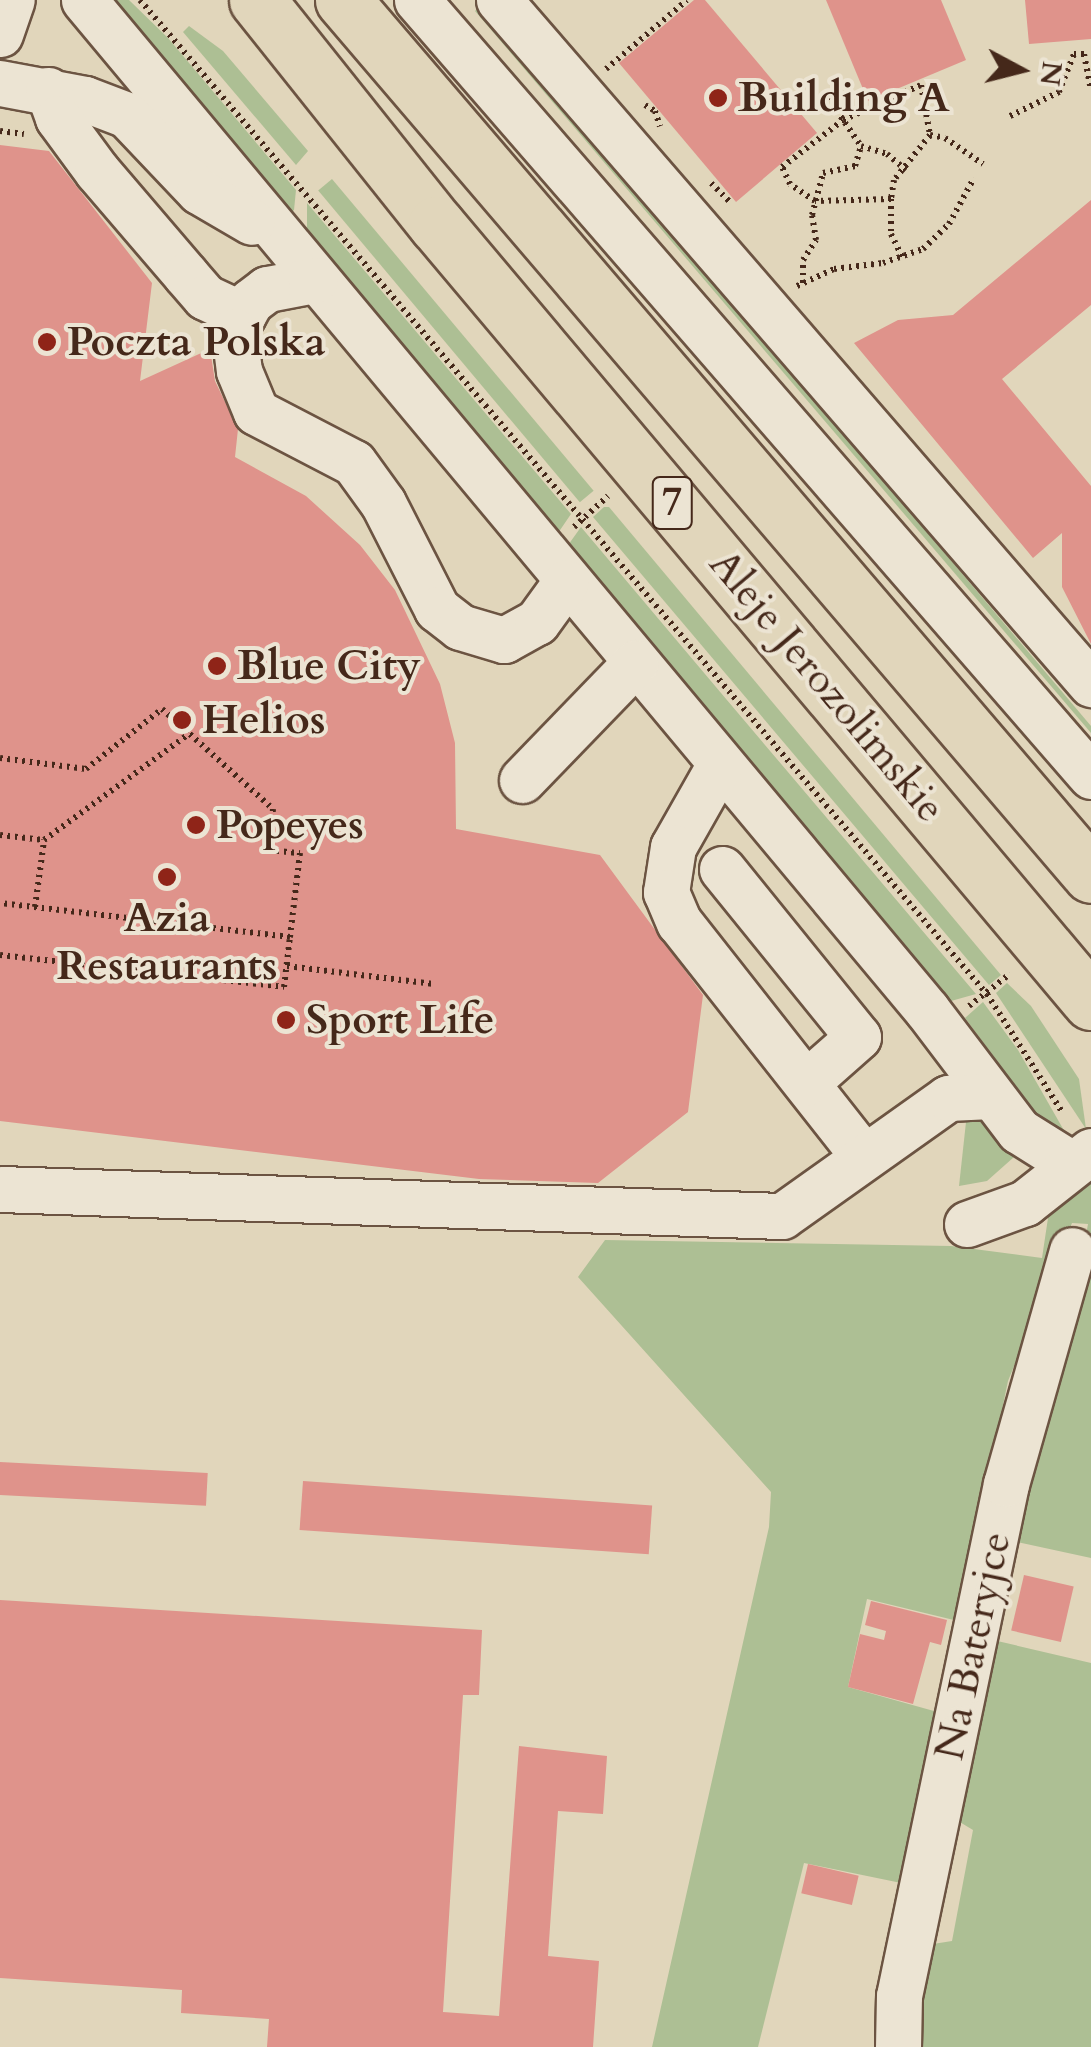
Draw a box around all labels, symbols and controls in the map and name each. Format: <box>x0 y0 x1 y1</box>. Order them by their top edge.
north arrow <box>971 20 1071 120</box>
text: N <box>1030 59 1071 88</box>
place label: Building A <box>738 73 950 123</box>
marker: Building A <box>707 87 729 109</box>
place label: Poczta Polska <box>67 317 326 367</box>
marker: Poczta Polska <box>36 331 58 353</box>
road number: 7 <box>650 468 694 538</box>
street label: Aleje Jerozolimskie <box>698 540 956 832</box>
place label: Blue City <box>237 641 421 691</box>
marker: Blue City <box>206 655 228 677</box>
place label: Helios <box>202 695 325 745</box>
marker: Helios <box>171 709 193 731</box>
place label: Popeyes <box>216 800 364 850</box>
marker: Popeyes <box>185 814 207 836</box>
marker: Azia Restaurants <box>156 866 178 888</box>
place label: Azia Restaurants <box>56 893 278 991</box>
place label: Sport Life <box>306 995 494 1045</box>
marker: Sport Life <box>275 1009 297 1031</box>
street label: Na Bateryjce <box>924 1527 1022 1765</box>

